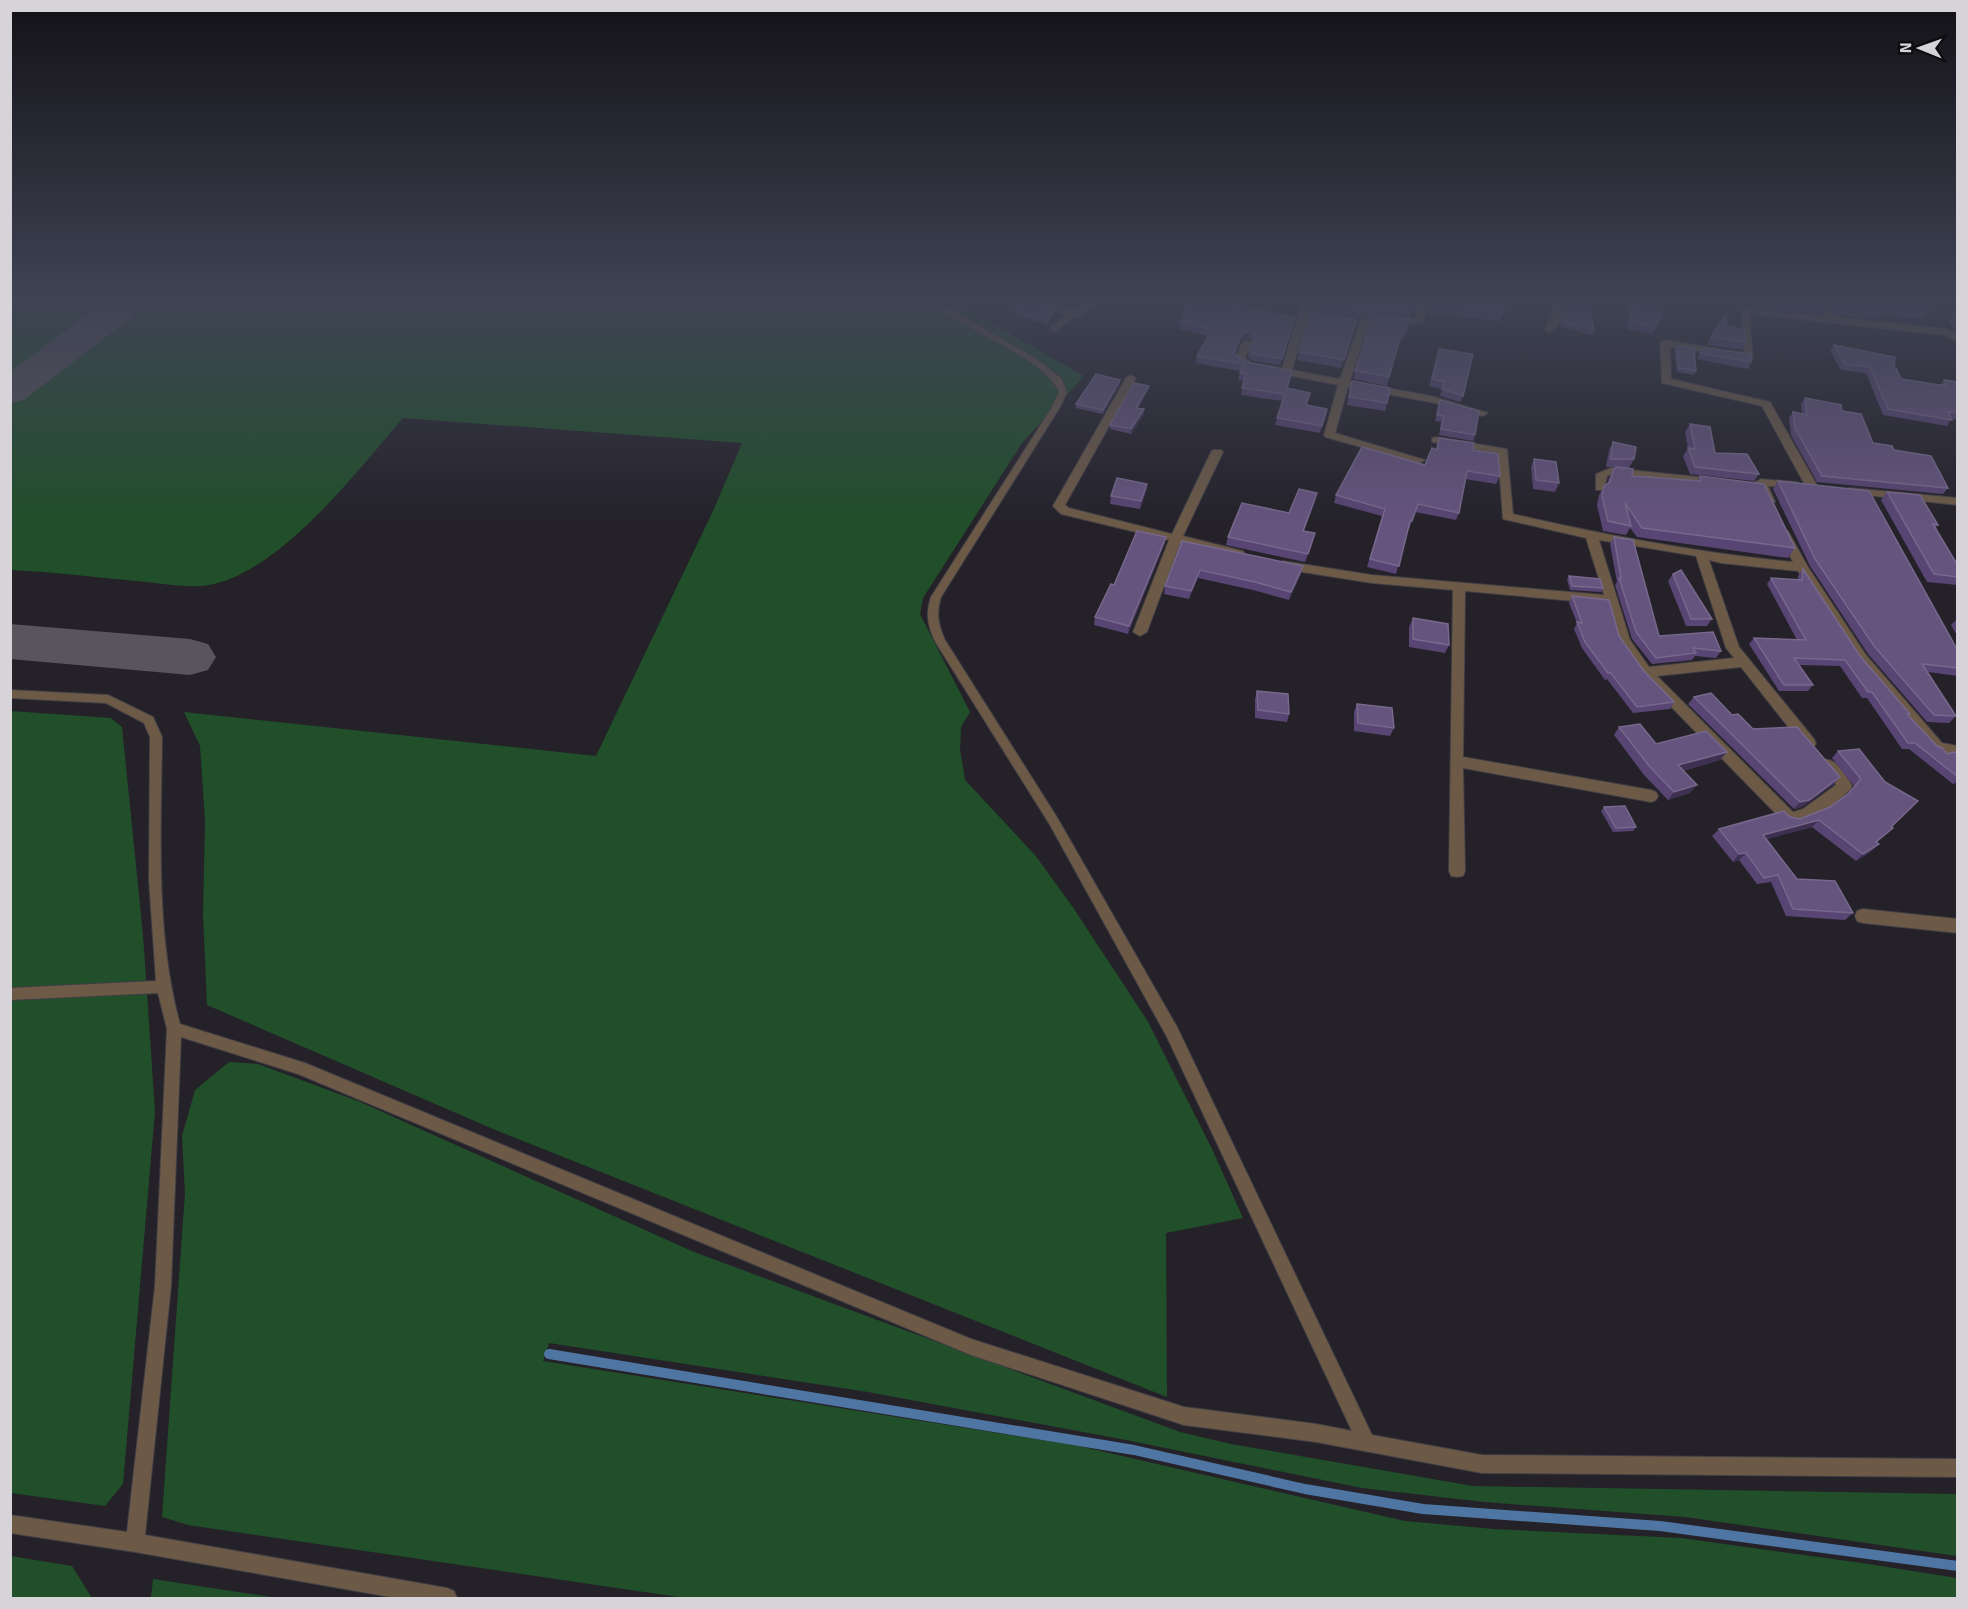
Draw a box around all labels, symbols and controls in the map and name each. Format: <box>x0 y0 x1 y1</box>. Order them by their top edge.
north arrow <box>1890 18 1950 78</box>
text: N <box>1896 42 1916 53</box>

